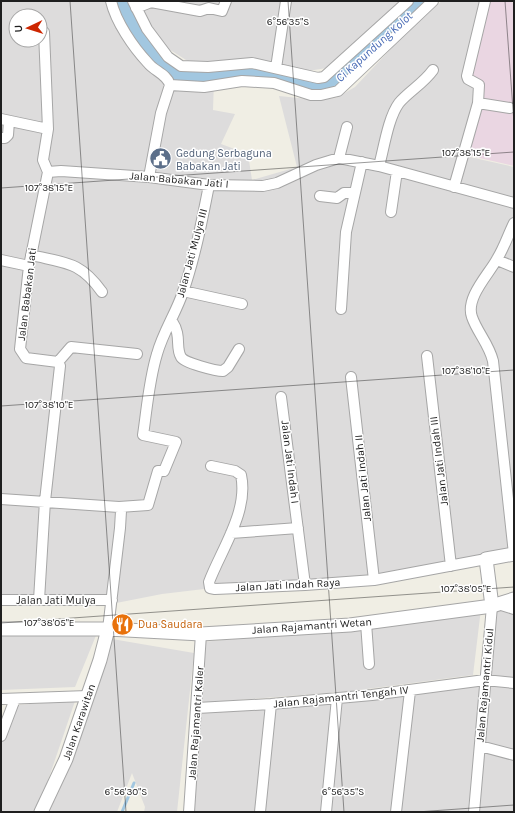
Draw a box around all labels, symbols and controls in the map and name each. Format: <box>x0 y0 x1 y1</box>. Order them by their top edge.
north arrow <box>8 8 48 48</box>
water label: Ci Kapundung Kolot <box>333 8 416 85</box>
text: 6°56'35"S <box>267 16 309 28</box>
text: U <box>12 24 25 33</box>
public building icon: Gedung Serbaguna Babakan Jati <box>147 146 173 172</box>
place label: Gedung Serbaguna Babakan Jati <box>176 147 272 173</box>
text: 107°38'15"E <box>442 147 490 159</box>
street label: Jalan Babakan Jati I <box>129 169 229 191</box>
text: 107°38'15"E <box>25 182 73 194</box>
street label: Jalan Jati Mulya III <box>174 207 210 299</box>
street label: Jalan Babakan Jati <box>15 247 39 341</box>
text: 107°38'10"E <box>442 365 490 377</box>
text: 107°38'10"E <box>25 399 73 411</box>
street label: Jalan Jati Indah III <box>427 415 451 507</box>
street label: Jalan Jati Indah I <box>278 420 302 504</box>
street label: Jalan Jati Indah II <box>352 434 374 522</box>
street label: Jalan Jati Indah Raya <box>235 576 341 594</box>
text: 107°38'05"E <box>441 583 492 595</box>
street label: Jalan Jati Mulya <box>16 594 96 607</box>
restaurant icon: Dua Saudara <box>109 611 135 637</box>
street label: Jalan Rajamantri Wetan <box>252 615 372 637</box>
text: 107°38'05"E <box>24 617 75 629</box>
place label: Dua Saudara <box>138 618 203 631</box>
street label: Jalan Rajamantri Kidul <box>474 627 496 743</box>
street label: Jalan Rajamantri Kaler <box>186 666 206 780</box>
street label: Jalan Karawitan <box>60 682 98 762</box>
street label: Jalan Rajamantri Tengah IV <box>273 683 409 711</box>
text: 6°56'30"S <box>105 786 147 798</box>
text: 6°56'35"S <box>322 786 364 798</box>

